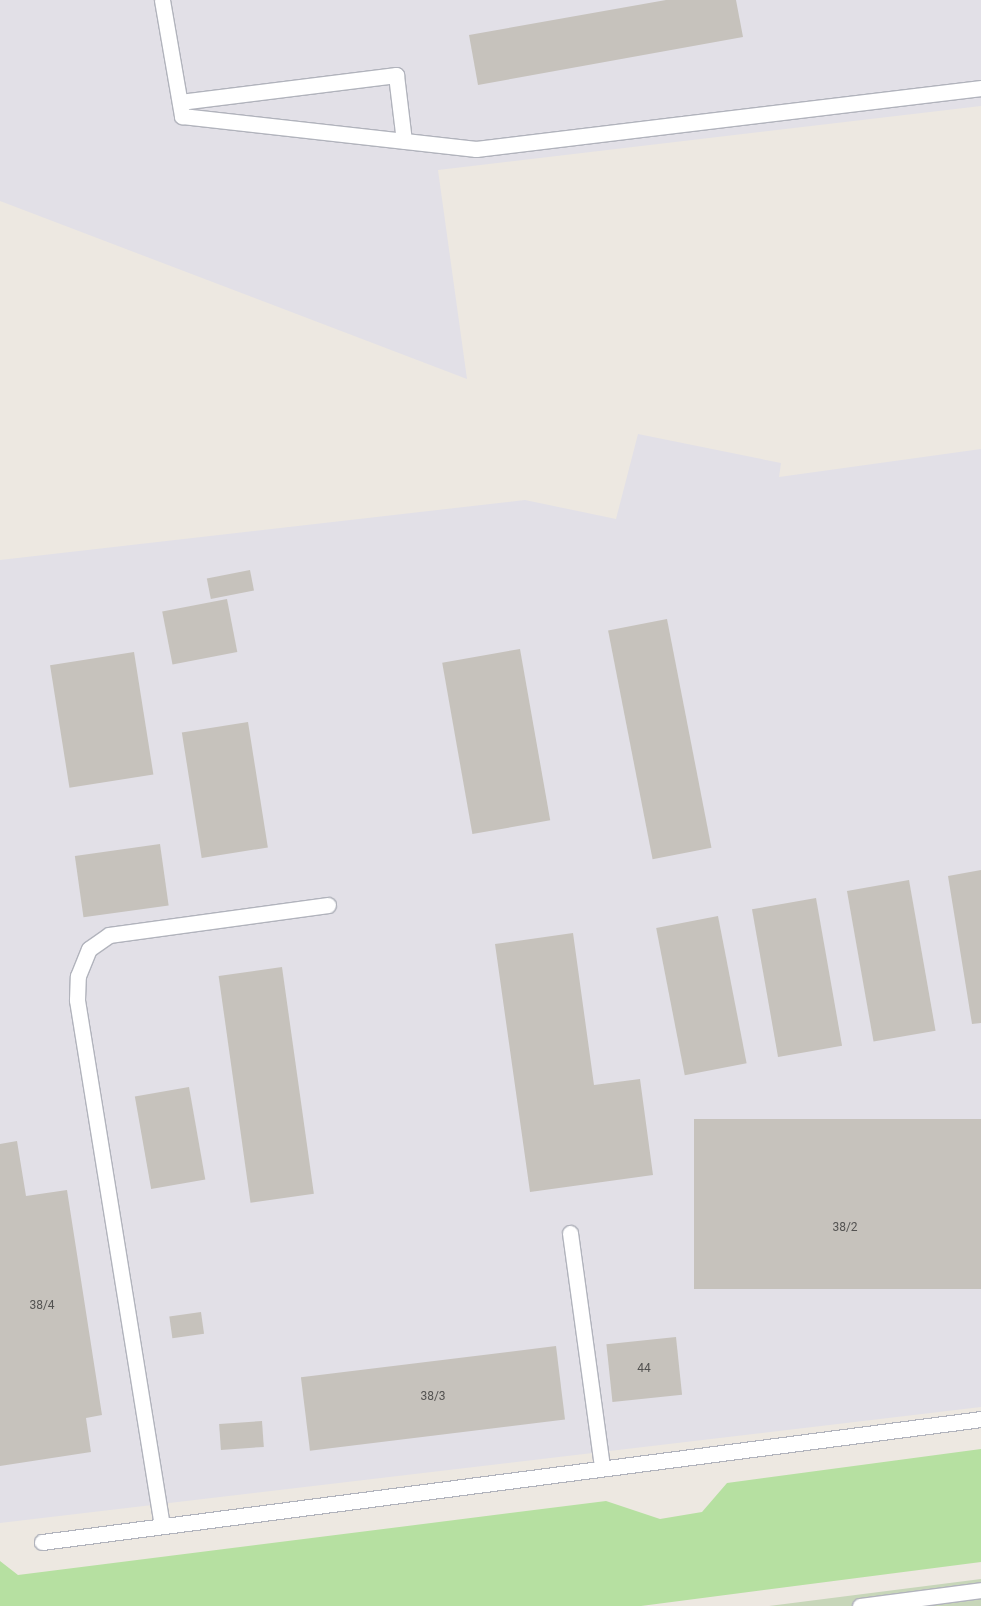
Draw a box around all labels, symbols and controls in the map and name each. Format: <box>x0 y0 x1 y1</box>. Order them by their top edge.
house number: 38/2 <box>832 1221 858 1235</box>
house number: 38/4 <box>29 1299 55 1313</box>
house number: 44 <box>637 1362 651 1376</box>
house number: 38/3 <box>420 1390 446 1404</box>

